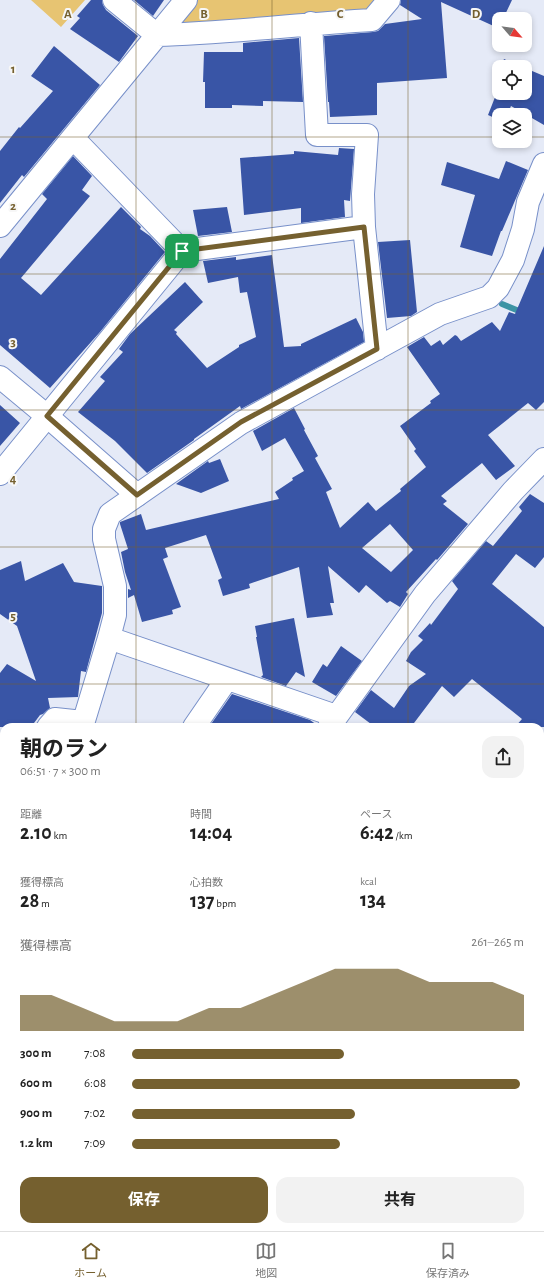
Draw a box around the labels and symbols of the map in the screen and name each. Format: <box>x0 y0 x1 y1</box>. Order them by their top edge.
text: A <box>64 8 72 21</box>
text: B <box>200 8 208 21</box>
text: C <box>337 8 344 21</box>
text: D <box>472 8 481 21</box>
north arrow <box>492 12 532 52</box>
text: 1 <box>11 63 15 76</box>
text: 2 <box>10 200 16 213</box>
pin <box>165 234 199 268</box>
text: 3 <box>10 336 16 349</box>
text: 4 <box>10 473 17 486</box>
text: 5 <box>10 610 16 623</box>

